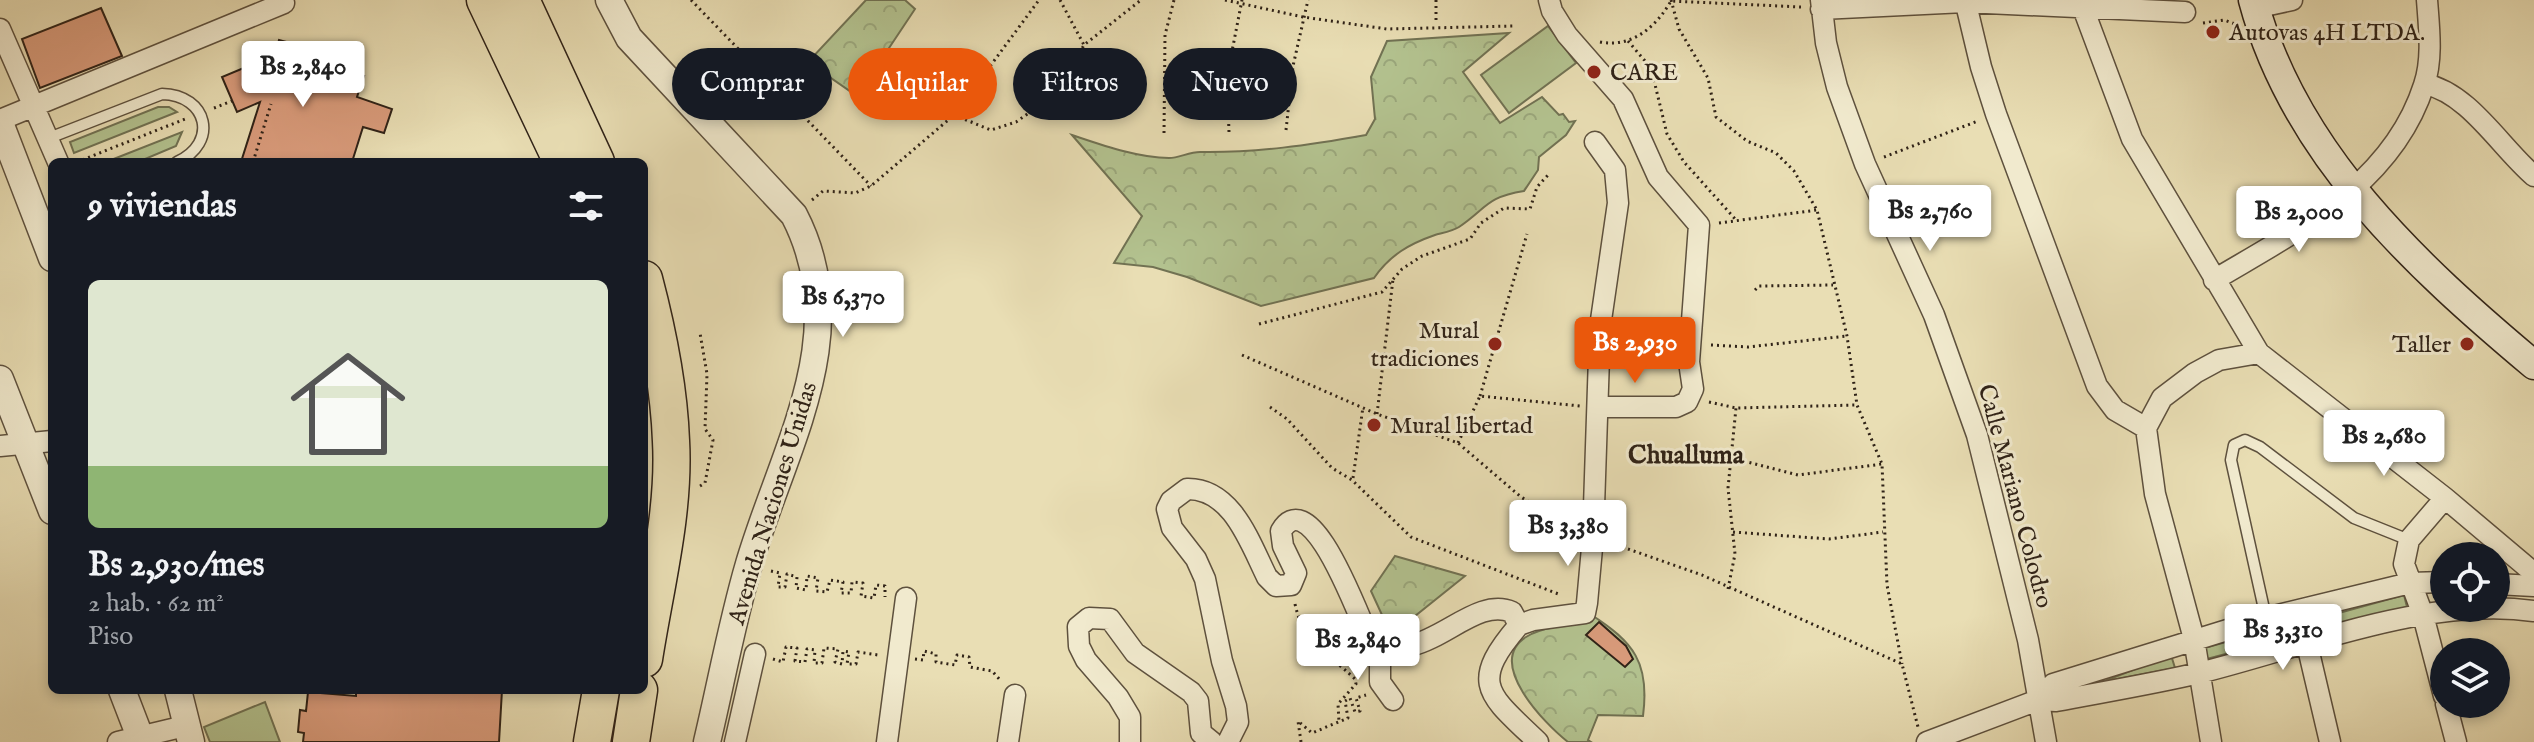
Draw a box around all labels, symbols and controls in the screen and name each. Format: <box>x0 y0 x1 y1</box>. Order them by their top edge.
place label: Autovas 4H LTDA. <box>2228 18 2425 49</box>
marker: Autovas 4H LTDA. <box>2204 23 2222 41</box>
pin: Bs 2,840 <box>220 41 386 109</box>
chip: Comprar <box>672 48 832 120</box>
chip: Alquilar <box>848 48 997 120</box>
chip: Filtros <box>1013 48 1147 120</box>
chip: Nuevo <box>1163 48 1297 120</box>
text: Bs 2,840 <box>260 50 346 83</box>
place label: CARE <box>1610 58 1678 89</box>
marker: CARE <box>1585 63 1603 81</box>
icon: filters <box>564 184 608 228</box>
text: 9 viviendas <box>88 185 237 228</box>
pin: Bs 2,760 <box>1847 185 2013 253</box>
pin: Bs 2,000 <box>2216 186 2382 254</box>
text: Bs 2,760 <box>1887 194 1973 227</box>
text: Bs 2,000 <box>2254 195 2344 228</box>
pin: Bs 6,370 <box>760 271 926 339</box>
text: Bs 6,370 <box>801 280 885 313</box>
place label: Mural tradiciones <box>1371 316 1479 375</box>
pin: Bs 2,930 <box>1552 317 1718 385</box>
text: Bs 2,930 <box>1593 326 1677 359</box>
place label: Taller <box>2392 330 2451 361</box>
icon: home <box>276 332 420 476</box>
marker: Mural tradiciones <box>1486 335 1504 353</box>
marker: Taller <box>2458 335 2476 353</box>
street label: Avenida Naciones Unidas <box>721 378 825 630</box>
street label: Calle Mariano Colodro <box>1970 381 2059 612</box>
pin: Bs 2,680 <box>2301 410 2467 478</box>
place label: Mural libertad <box>1390 411 1533 442</box>
marker: Mural libertad <box>1365 416 1383 434</box>
text: Bs 2,680 <box>2341 419 2427 452</box>
district label: Chualluma <box>1628 439 1745 472</box>
pin: Bs 3,380 <box>1485 500 1651 568</box>
text: Bs 3,380 <box>1527 509 1609 542</box>
map controls <box>2430 542 2510 718</box>
button: locate <box>2430 542 2510 622</box>
text: Bs 2,930/mes <box>88 544 264 587</box>
text: 2 hab. · 62 m² <box>88 587 224 620</box>
pin: Bs 3,310 <box>2200 604 2366 672</box>
text: Bs 3,310 <box>2243 613 2323 646</box>
pin: Bs 2,840 <box>1275 614 1441 682</box>
text: Piso <box>88 620 133 653</box>
text: Bs 2,840 <box>1315 623 1401 656</box>
button: layers <box>2430 638 2510 718</box>

